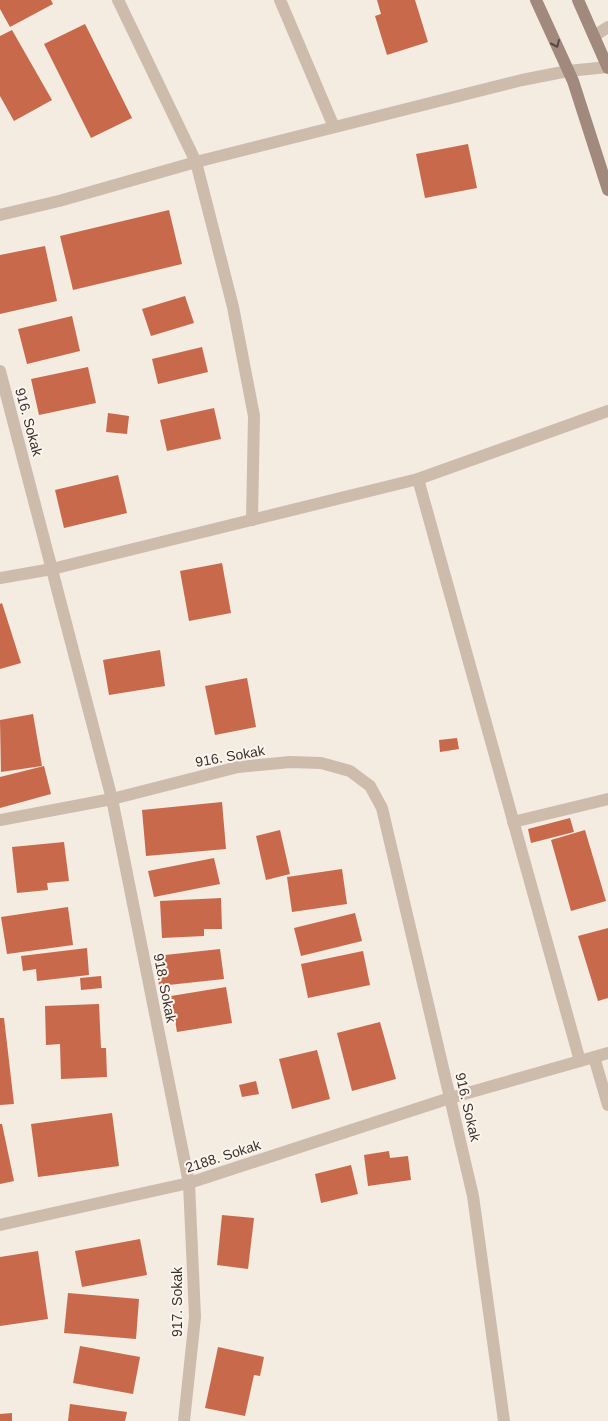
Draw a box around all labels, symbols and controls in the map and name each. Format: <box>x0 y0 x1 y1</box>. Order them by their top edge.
one-way arrow <box>549 39 560 48</box>
street label: 916. Sokak <box>12 386 46 459</box>
street label: 916. Sokak <box>194 742 267 770</box>
street label: 918. Sokak <box>150 952 180 1025</box>
street label: 916. Sokak <box>452 1071 484 1144</box>
street label: 2188. Sokak <box>184 1136 263 1176</box>
street label: 917. Sokak <box>169 1266 185 1337</box>

